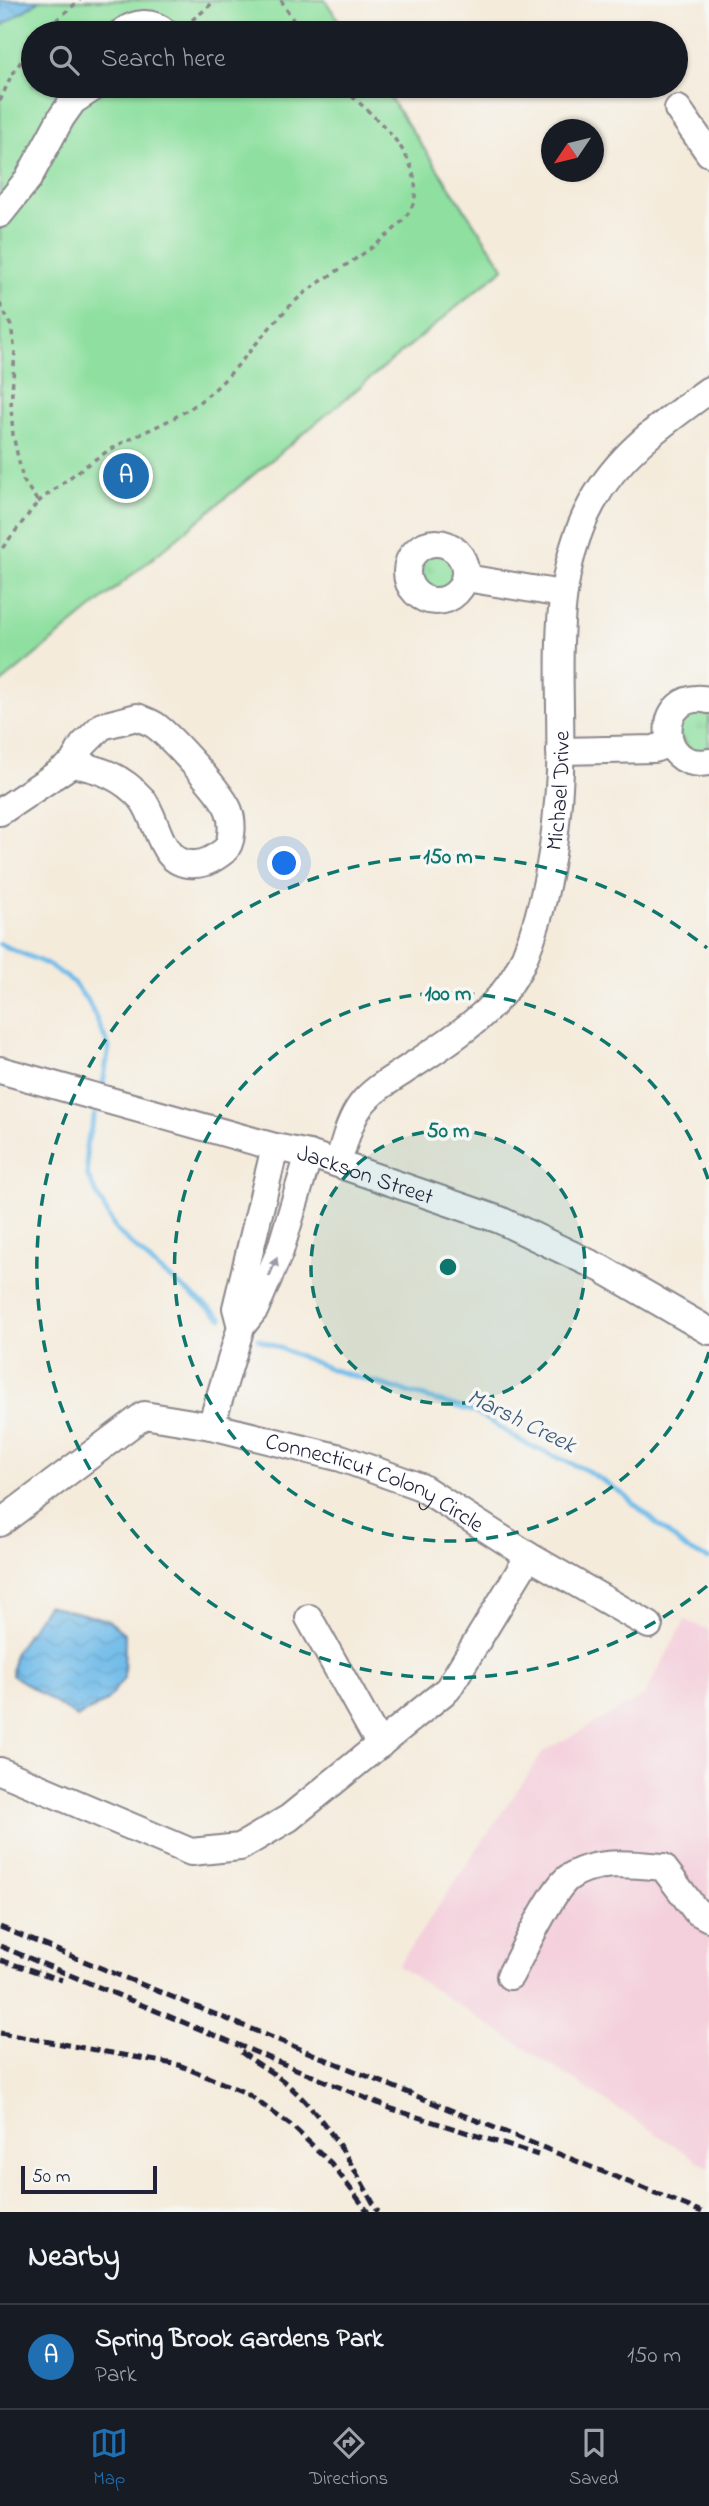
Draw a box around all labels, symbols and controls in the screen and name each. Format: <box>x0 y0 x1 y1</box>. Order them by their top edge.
search box <box>21 21 688 98</box>
icon: search <box>45 41 83 79</box>
text: Search here <box>101 41 226 79</box>
north arrow <box>541 119 604 182</box>
pin: A <box>103 450 149 502</box>
street label: Michael Drive <box>539 730 579 853</box>
text: 150 m <box>423 843 473 873</box>
your location <box>267 846 301 880</box>
text: 100 m <box>425 980 471 1010</box>
text: 50 m <box>427 1117 469 1147</box>
street label: Jackson Street <box>294 1138 438 1215</box>
centre of rings <box>436 1255 460 1279</box>
one-way arrow <box>267 1257 279 1277</box>
water label: Marsh Creek <box>461 1381 583 1464</box>
street label: Connecticut Colony Circle <box>262 1426 490 1542</box>
scale bar <box>21 2163 158 2195</box>
text: 50 m <box>32 2164 71 2191</box>
text: Nearby <box>28 2236 120 2280</box>
text: Spring Brook Gardens Park <box>95 2321 384 2359</box>
text: A <box>44 2340 58 2373</box>
text: 150 m <box>627 2340 681 2373</box>
text: Park <box>95 2359 137 2392</box>
tab: Map <box>90 2424 128 2493</box>
tab: Directions <box>309 2424 388 2493</box>
tab: Saved <box>569 2424 619 2493</box>

